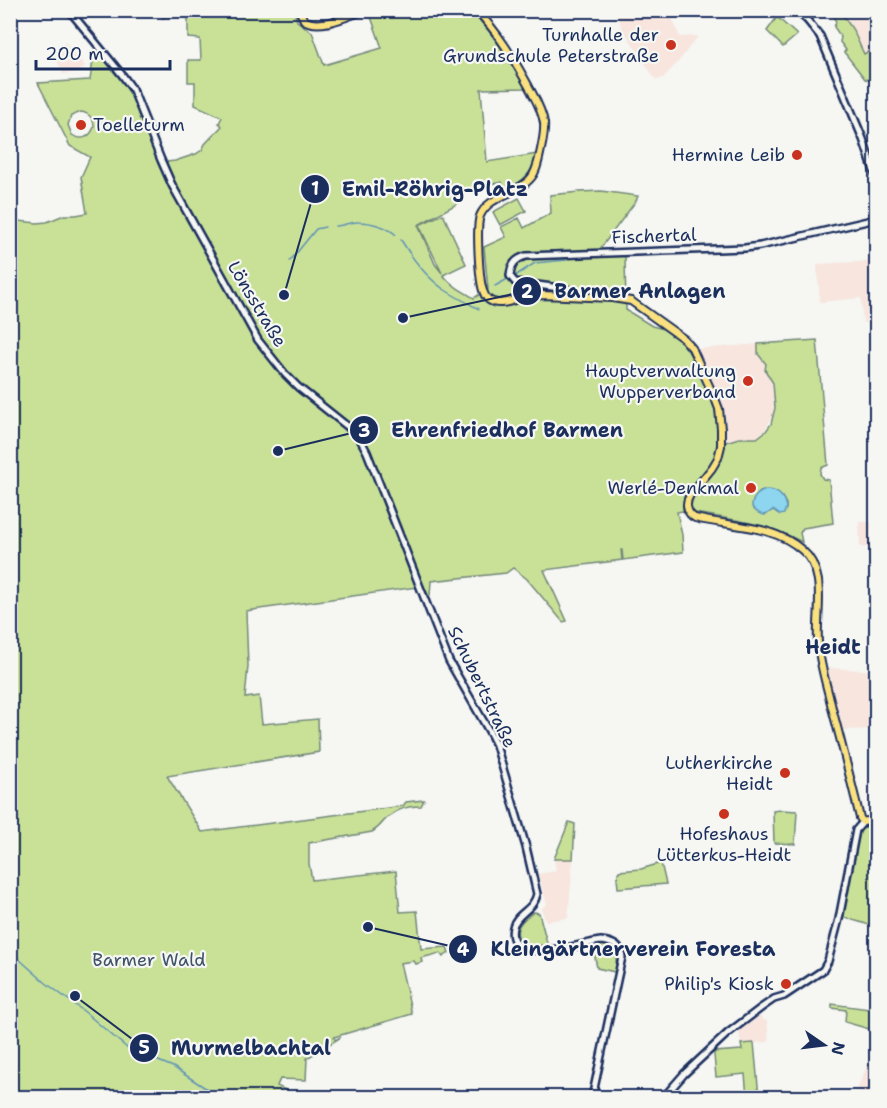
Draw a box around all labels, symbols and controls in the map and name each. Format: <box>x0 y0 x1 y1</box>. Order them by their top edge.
place label: Turnhalle der Grundschule Peterstraße <box>443 23 659 68</box>
scale bar <box>36 33 170 71</box>
marker: Turnhalle der Grundschule Peterstraße <box>664 38 678 52</box>
text: 200 m <box>45 42 104 66</box>
place label: Toelleturm <box>93 113 185 137</box>
marker: Toelleturm <box>74 118 88 132</box>
place label: Hermine Leib <box>672 143 785 167</box>
marker: Hermine Leib <box>790 148 804 162</box>
callout: Emil-Röhrig-Platz <box>300 170 540 208</box>
text: Emil-Röhrig-Platz <box>342 176 528 202</box>
text: 1 <box>311 177 319 201</box>
street label: Fischertal <box>611 223 697 249</box>
street label: Lönsstraße <box>222 257 292 351</box>
callout: Barmer Anlagen <box>512 272 737 310</box>
text: Barmer Anlagen <box>555 278 725 304</box>
text: 2 <box>521 280 534 304</box>
place label: Hauptverwaltung Wupperverband <box>585 359 736 404</box>
marker: Hauptverwaltung Wupperverband <box>741 374 755 388</box>
callout: Ehrenfriedhof Barmen <box>349 411 635 449</box>
text: Ehrenfriedhof Barmen <box>391 417 623 443</box>
text: 3 <box>358 419 370 443</box>
place label: Werlé-Denkmal <box>608 476 740 500</box>
marker: Werlé-Denkmal <box>744 481 758 495</box>
street label: Schubertstraße <box>442 622 522 752</box>
district label: Heidt <box>805 634 861 660</box>
place label: Lutherkirche Heidt <box>665 751 773 796</box>
marker: Lutherkirche Heidt <box>778 766 792 780</box>
marker: Hofeshaus Lütterkus-Heidt <box>717 807 731 821</box>
place label: Hofeshaus Lütterkus-Heidt <box>657 822 792 867</box>
callout: Kleingärtnerverein Foresta <box>448 930 787 968</box>
text: Kleingärtnerverein Foresta <box>490 936 776 962</box>
text: 4 <box>457 938 470 962</box>
park label: Barmer Wald <box>92 948 206 972</box>
place label: Philip's Kiosk <box>664 972 774 996</box>
marker: Philip's Kiosk <box>779 977 793 991</box>
north arrow <box>794 1015 854 1075</box>
callout: Murmelbachtal <box>129 1029 343 1067</box>
text: Murmelbachtal <box>171 1035 331 1061</box>
text: 5 <box>138 1036 150 1060</box>
text: N <box>826 1040 850 1057</box>

